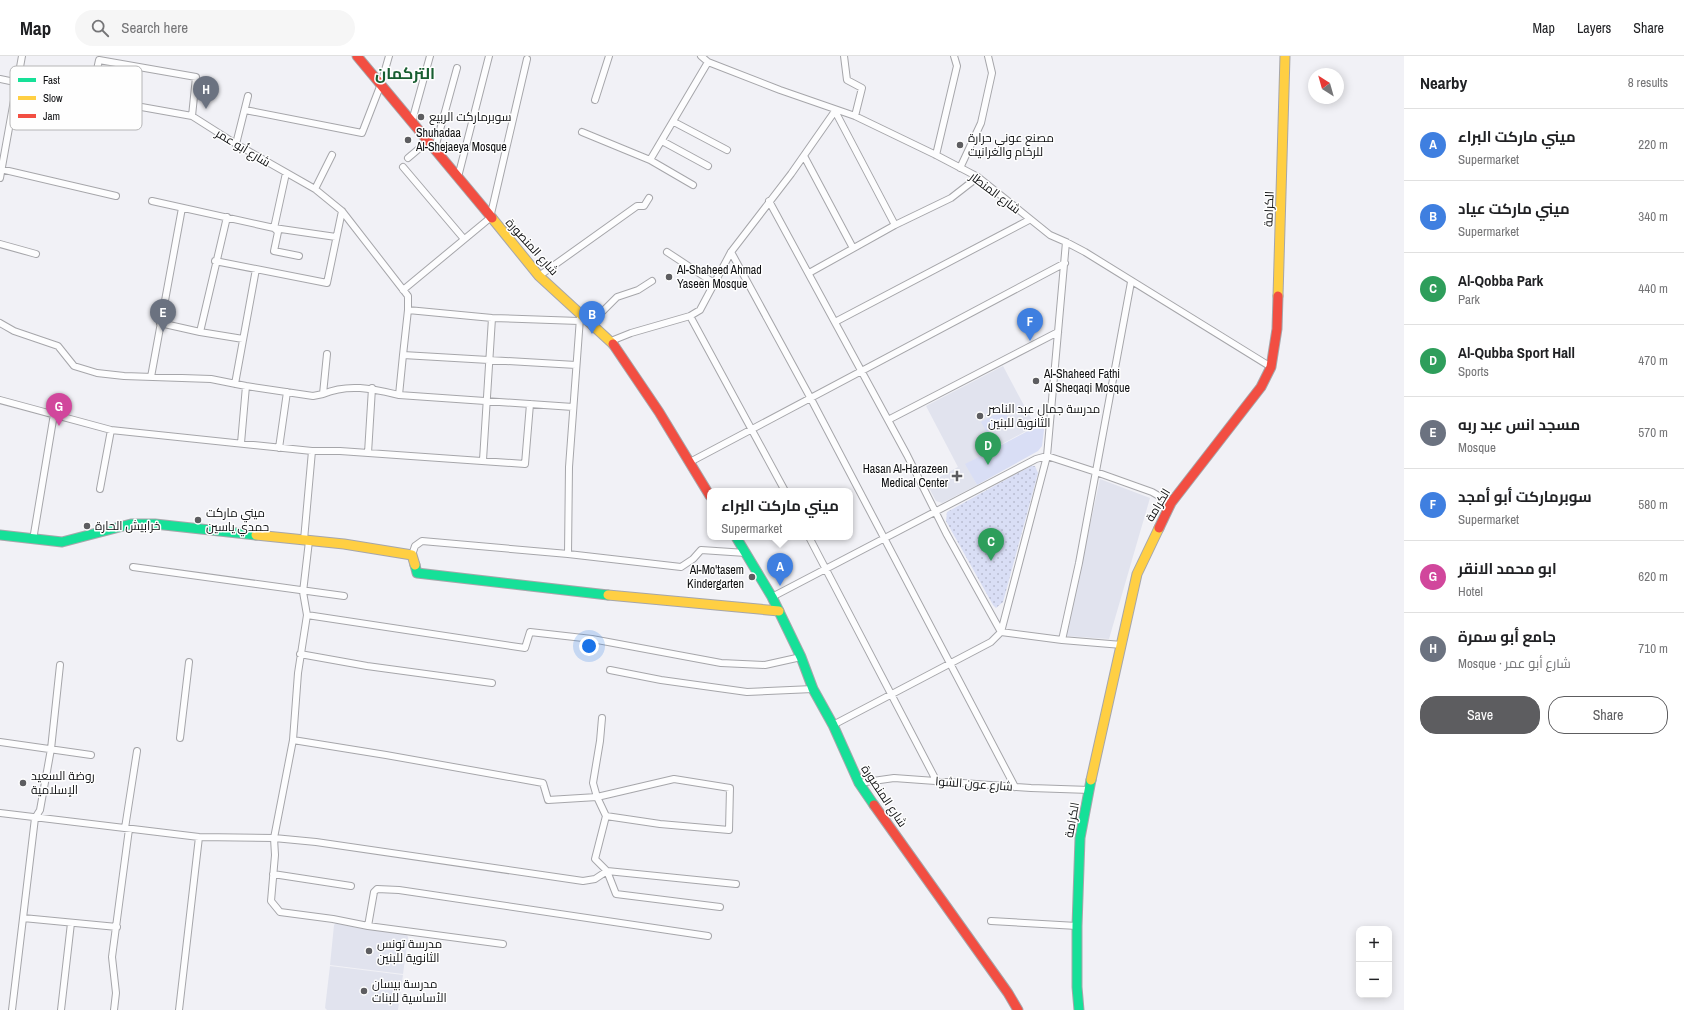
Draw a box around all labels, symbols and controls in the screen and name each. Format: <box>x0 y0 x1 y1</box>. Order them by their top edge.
search box <box>75 10 355 46</box>
text: Map <box>20 15 51 41</box>
icon: search <box>89 17 111 39</box>
text: Search here <box>121 17 188 38</box>
text: Map <box>1533 19 1555 37</box>
text: Layers <box>1577 19 1611 37</box>
text: Share <box>1633 19 1664 37</box>
district label: التركمان <box>375 62 435 84</box>
legend <box>10 66 142 130</box>
north arrow <box>1308 68 1344 104</box>
text: Nearby <box>1420 71 1467 94</box>
text: Fast <box>43 73 61 87</box>
text: 8 results <box>1628 74 1668 91</box>
pin: H <box>193 76 219 109</box>
text: Slow <box>43 91 63 105</box>
text: Jam <box>43 109 60 123</box>
place label: سوبرماركت الربيع <box>429 109 512 125</box>
marker: سوبرماركت الربيع <box>416 112 426 122</box>
street label: شارع أبو عمر <box>212 125 273 171</box>
place label: Shuhadaa Al-Shejaeya Mosque <box>415 125 507 155</box>
text: ميني ماركت البراء <box>1458 126 1576 147</box>
place label: مصنع عوني حرارة للرخام والغرانيت <box>968 130 1054 160</box>
marker: Shuhadaa Al-Shejaeya Mosque <box>403 135 413 145</box>
text: A <box>1429 136 1437 153</box>
text: 220 m <box>1638 136 1668 153</box>
marker: مصنع عوني حرارة للرخام والغرانيت <box>955 140 965 150</box>
text: Supermarket <box>1458 151 1519 168</box>
street label: شارع المنطار <box>965 168 1024 217</box>
street label: الكرامة <box>1260 191 1278 227</box>
text: ميني ماركت عياد <box>1458 198 1570 219</box>
text: B <box>1429 208 1437 225</box>
text: 340 m <box>1638 208 1668 225</box>
street label: شارع المنصورة <box>502 215 562 279</box>
text: Supermarket <box>1458 223 1519 240</box>
place label: Al-Shaheed Ahmad Yaseen Mosque <box>676 262 762 292</box>
text: Al-Qobba Park <box>1458 270 1543 291</box>
marker: Al-Shaheed Ahmad Yaseen Mosque <box>664 272 674 282</box>
text: C <box>1429 280 1437 297</box>
text: 440 m <box>1638 280 1668 297</box>
text: Park <box>1458 291 1480 308</box>
pin: E <box>150 299 176 332</box>
pin: B <box>579 301 605 334</box>
pin: F <box>1017 308 1043 341</box>
text: Al-Qubba Sport Hall <box>1458 342 1575 363</box>
text: D <box>1429 352 1437 369</box>
text: 470 m <box>1638 352 1668 369</box>
text: Sports <box>1458 363 1489 380</box>
place label: Al-Shaheed Fathi Al Sheqaqi Mosque <box>1043 366 1130 396</box>
marker: Al-Shaheed Fathi Al Sheqaqi Mosque <box>1031 376 1041 386</box>
pin: G <box>46 393 72 426</box>
place label: مدرسة جمال عبد الناصر الثانوية للبنين <box>987 401 1100 431</box>
marker: مدرسة جمال عبد الناصر الثانوية للبنين <box>975 411 985 421</box>
text: مسجد انس عبد ربه <box>1458 414 1580 435</box>
text: E <box>1429 424 1437 441</box>
text: 570 m <box>1638 424 1668 441</box>
pin: D <box>975 432 1001 465</box>
text: Mosque <box>1458 439 1496 456</box>
place label: Hasan Al-Harazeen Medical Center <box>863 461 949 491</box>
marker: Hasan Al-Harazeen Medical Center <box>951 470 963 482</box>
street label: الكرامة <box>1142 485 1174 525</box>
text: سوبرماركت أبو أمجد <box>1458 486 1592 507</box>
popup <box>707 488 853 540</box>
text: ميني ماركت البراء <box>721 495 839 516</box>
text: F <box>1430 496 1436 513</box>
text: 580 m <box>1638 496 1668 513</box>
place label: ميني ماركت حمدي ياسين <box>206 505 269 537</box>
text: Supermarket <box>1458 511 1519 528</box>
marker: ميني ماركت حمدي ياسين <box>193 515 203 525</box>
place label: خرابيش الحارة <box>95 518 160 534</box>
text: Supermarket <box>721 520 782 537</box>
marker: خرابيش الحارة <box>82 521 92 531</box>
pin: C <box>978 528 1004 561</box>
pin: A <box>767 553 793 586</box>
text: ابو محمد الانقر <box>1458 558 1557 579</box>
place label: Al-Mo'tasem Kindergarten <box>687 562 744 592</box>
text: G <box>1429 568 1437 585</box>
text: 620 m <box>1638 568 1668 585</box>
marker: Al-Mo'tasem Kindergarten <box>747 572 757 582</box>
text: Hotel <box>1458 583 1483 600</box>
text: جامع أبو سمرة <box>1458 626 1556 647</box>
your location <box>579 636 599 656</box>
text: H <box>1429 640 1437 657</box>
text: 710 m <box>1638 640 1668 657</box>
text: Mosque · شارع أبو عمر <box>1458 655 1571 672</box>
button: Save <box>1420 696 1540 734</box>
button: Share <box>1548 696 1668 734</box>
street label: شارع المنصورة <box>857 762 911 830</box>
place label: روضة السعيد الإسلامية <box>31 768 95 798</box>
street label: شارع عون الشوا <box>935 773 1013 795</box>
marker: روضة السعيد الإسلامية <box>18 778 28 788</box>
street label: الكرامة <box>1061 801 1083 839</box>
map controls <box>1356 926 1392 998</box>
button: + <box>1356 926 1392 962</box>
place label: مدرسة تونس الثانوية للبنين <box>377 936 442 966</box>
marker: مدرسة تونس الثانوية للبنين <box>364 946 374 956</box>
button: − <box>1356 962 1392 998</box>
place label: مدرسة بيسان الأساسية للبنات <box>372 976 447 1006</box>
marker: مدرسة بيسان الأساسية للبنات <box>359 986 369 996</box>

